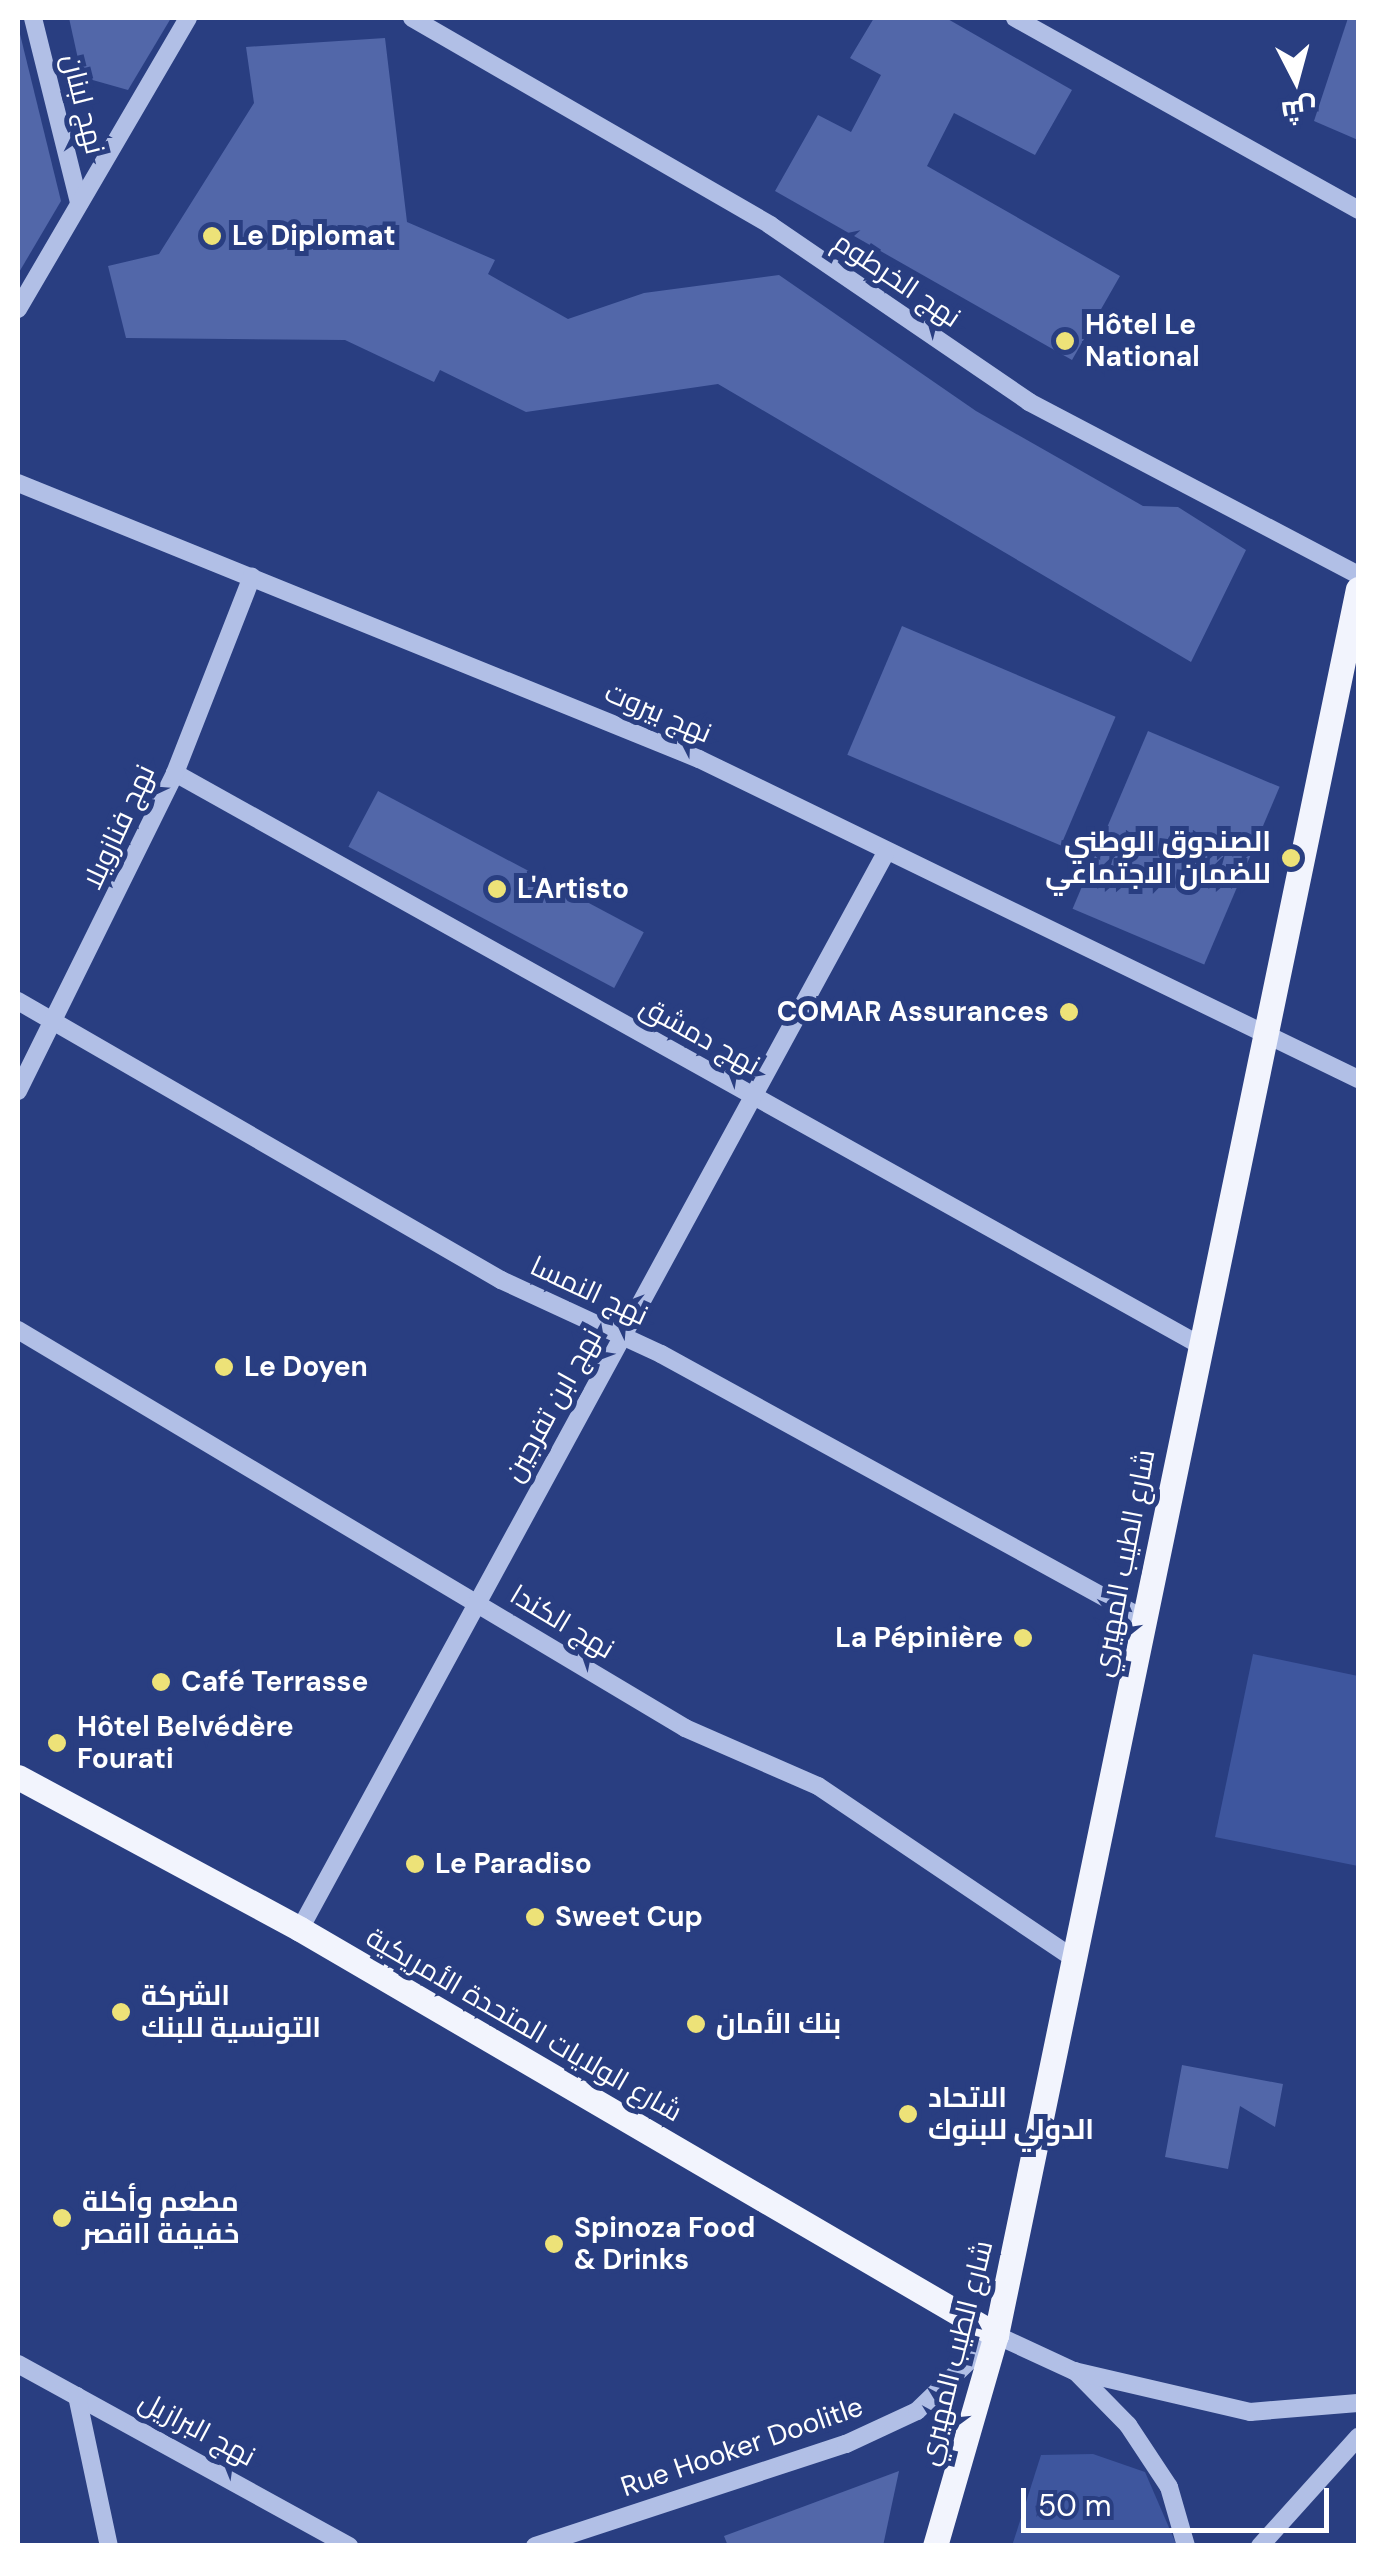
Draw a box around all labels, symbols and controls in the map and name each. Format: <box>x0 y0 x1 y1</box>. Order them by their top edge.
north arrow <box>1246 30 1346 130</box>
street label: نهج لبنان <box>54 50 112 158</box>
text: ش <box>1279 90 1319 131</box>
place label: Le Diplomat <box>232 219 396 253</box>
marker: Le Diplomat <box>201 225 223 247</box>
street label: نهج الخرطوم <box>827 225 967 335</box>
place label: Hôtel Le National <box>1085 308 1200 374</box>
marker: Hôtel Le National <box>1054 330 1076 352</box>
street label: نهج بيروت <box>600 676 716 750</box>
street label: نهج فنازويلا <box>76 759 162 895</box>
place label: الصندوق الوطني للضمان الاجتماعي <box>1045 825 1271 891</box>
marker: الصندوق الوطني للضمان الاجتماعي <box>1280 847 1302 869</box>
place label: L'Artisto <box>517 872 629 906</box>
marker: L'Artisto <box>486 878 508 900</box>
street label: نهج دمشق <box>634 989 766 1083</box>
place label: COMAR Assurances <box>777 995 1049 1029</box>
marker: COMAR Assurances <box>1058 1001 1080 1023</box>
street label: نهج النمسا <box>525 1249 653 1333</box>
street label: نهج ابن تفرجين <box>497 1322 609 1488</box>
place label: Le Doyen <box>244 1350 368 1384</box>
marker: Le Doyen <box>213 1356 235 1378</box>
street label: شارع الطيب المهيري <box>1085 1447 1163 1679</box>
street label: نهج الكندا <box>504 1578 620 1666</box>
place label: La Pépinière <box>835 1621 1003 1655</box>
marker: La Pépinière <box>1012 1627 1034 1649</box>
place label: Café Terrasse <box>181 1665 368 1699</box>
marker: Café Terrasse <box>150 1671 172 1693</box>
place label: Hôtel Belvédère Fourati <box>77 1710 294 1776</box>
marker: Hôtel Belvédère Fourati <box>46 1732 68 1754</box>
place label: Le Paradiso <box>435 1847 592 1881</box>
marker: Le Paradiso <box>404 1853 426 1875</box>
place label: Sweet Cup <box>555 1900 703 1934</box>
marker: Sweet Cup <box>524 1906 546 1928</box>
street label: شارع الولايات المتحدة الأمريكية <box>360 1921 688 2129</box>
place label: الشركة التونسية للبنك <box>141 1979 321 2045</box>
marker: الشركة التونسية للبنك <box>110 2001 132 2023</box>
place label: بنك الأمان <box>716 2007 841 2041</box>
marker: بنك الأمان <box>685 2013 707 2035</box>
place label: الاتحاد الدولي للبنوك <box>928 2081 1094 2147</box>
marker: الاتحاد الدولي للبنوك <box>897 2103 919 2125</box>
place label: مطعم وأكلة خفيفة ااقصر <box>82 2185 240 2251</box>
marker: مطعم وأكلة خفيفة ااقصر <box>51 2207 73 2229</box>
place label: Spinoza Food & Drinks <box>574 2211 755 2277</box>
marker: Spinoza Food & Drinks <box>543 2233 565 2255</box>
street label: شارع الطيب المهيري <box>912 2237 1000 2469</box>
street label: نهج البرازيل <box>133 2384 261 2474</box>
street label: Rue Hooker Doolitle <box>617 2390 867 2504</box>
scale bar <box>1026 2468 1334 2530</box>
text: 50 m <box>1038 2486 1112 2525</box>

